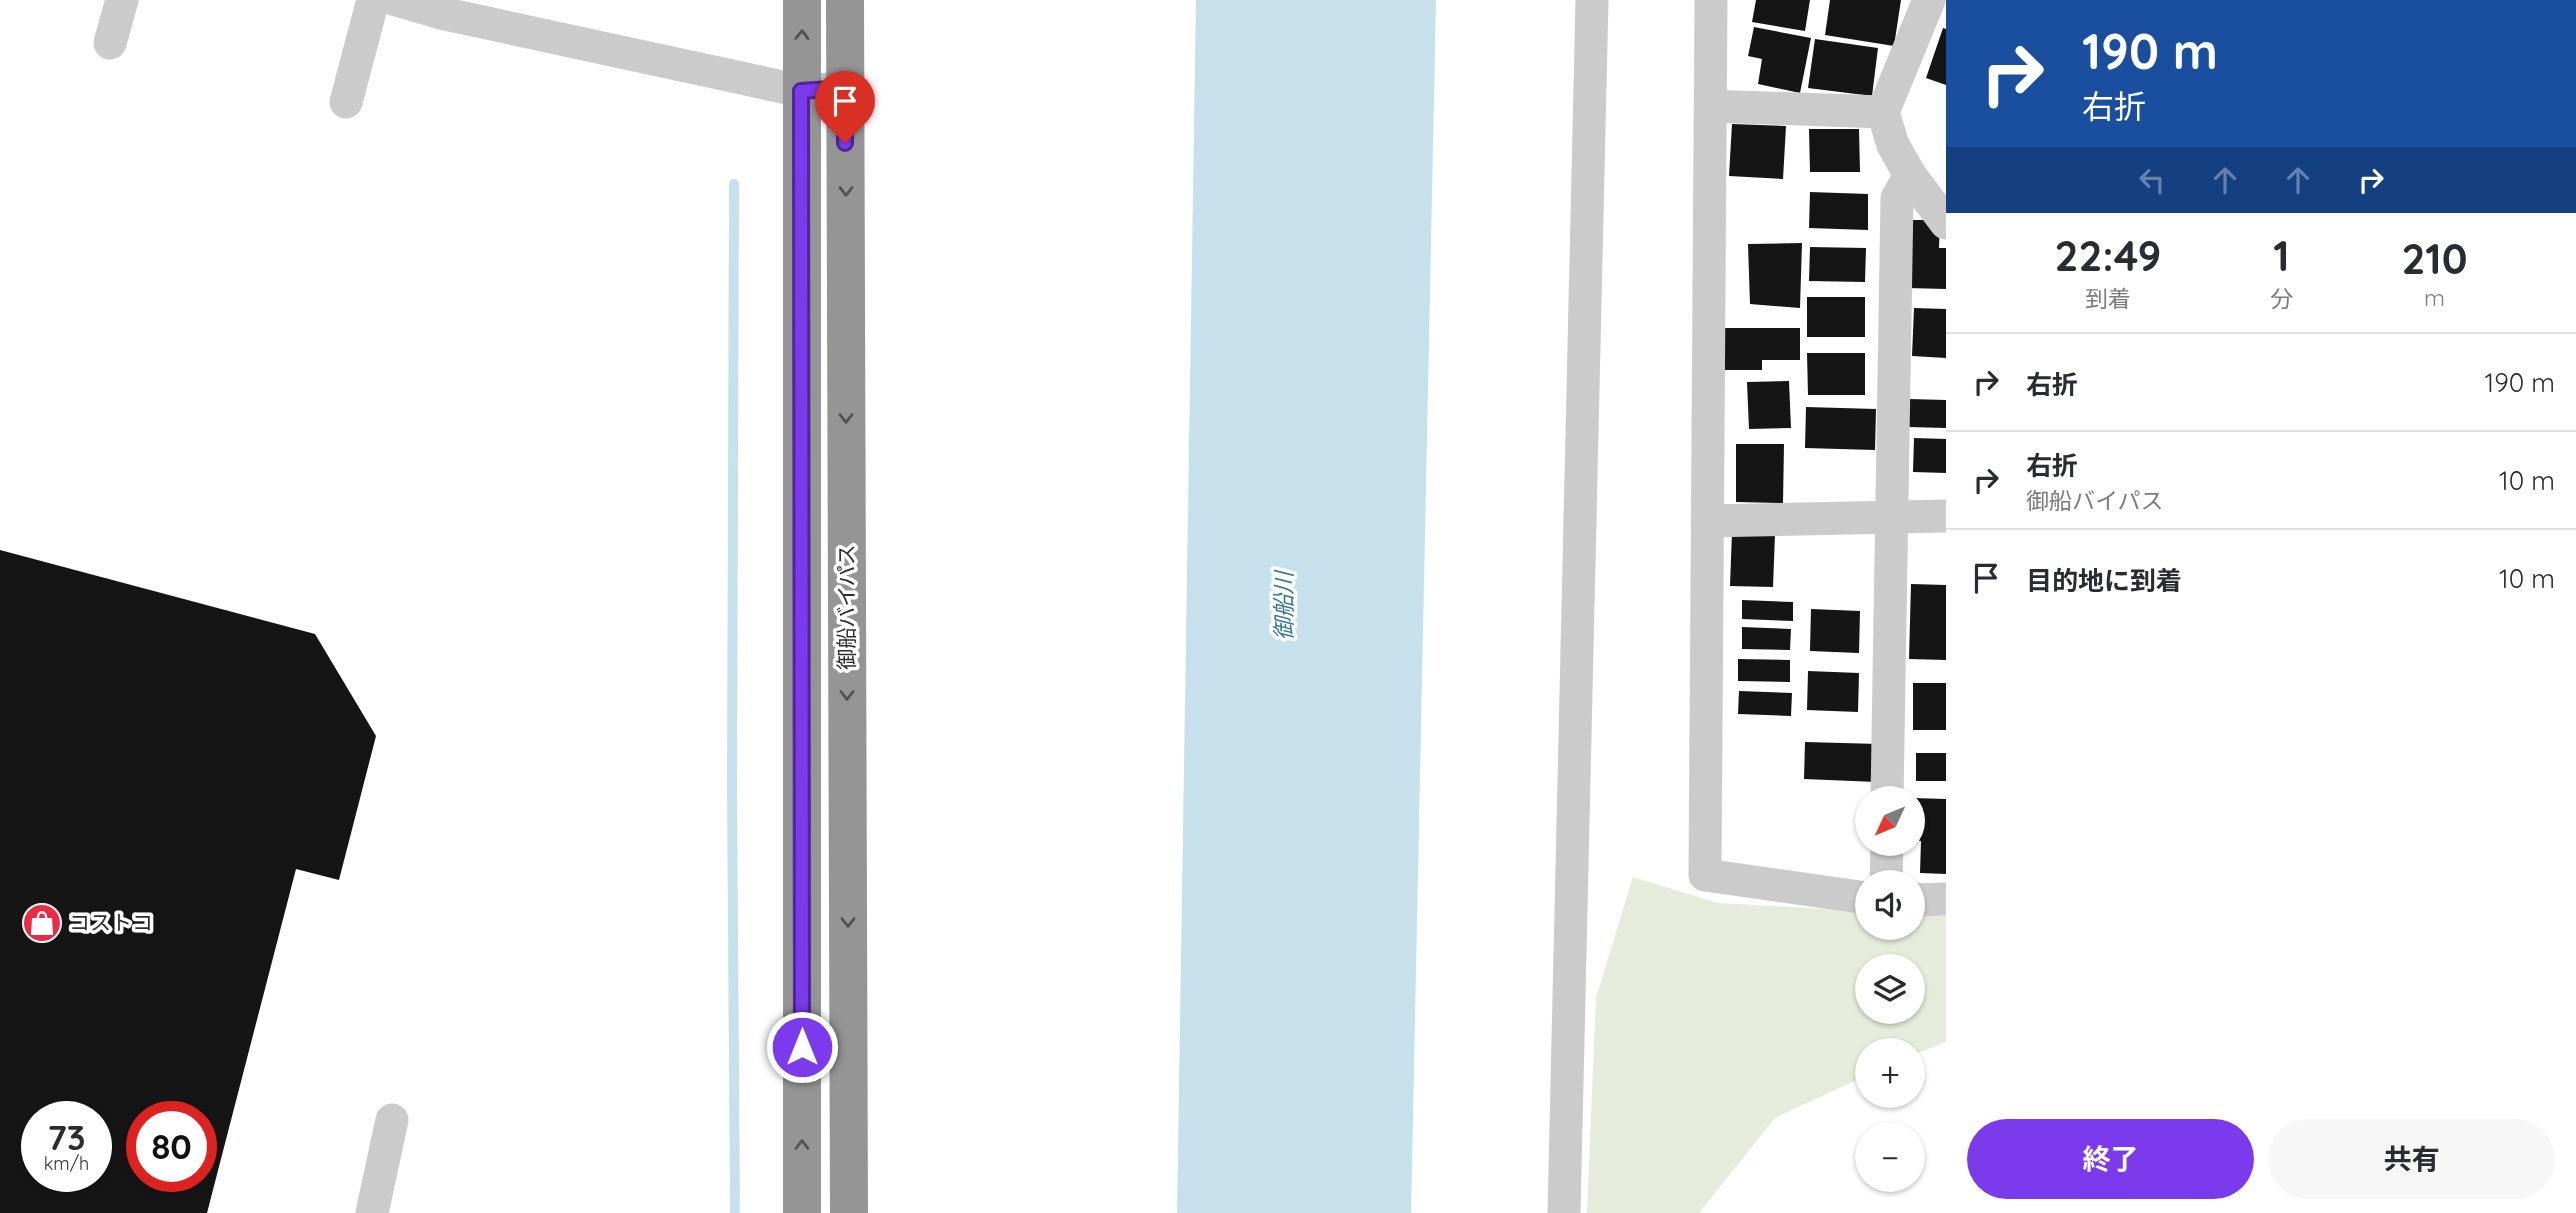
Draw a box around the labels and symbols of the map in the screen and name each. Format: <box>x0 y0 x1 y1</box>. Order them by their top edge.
one-way arrow <box>794 30 809 41</box>
pin <box>815 71 875 143</box>
one-way arrow <box>838 186 854 196</box>
one-way arrow <box>838 413 854 424</box>
street label: 御船バイパス <box>833 544 859 670</box>
water label: 御船川 <box>1269 569 1298 641</box>
one-way arrow <box>839 690 855 700</box>
north arrow <box>1855 786 1925 856</box>
shop icon: コストコ <box>21 902 63 944</box>
place label: コストコ <box>69 909 153 935</box>
one-way arrow <box>840 917 856 928</box>
position arrow <box>765 1010 839 1084</box>
speed limit sign: 80 <box>126 1101 217 1192</box>
one-way arrow <box>794 1139 810 1150</box>

